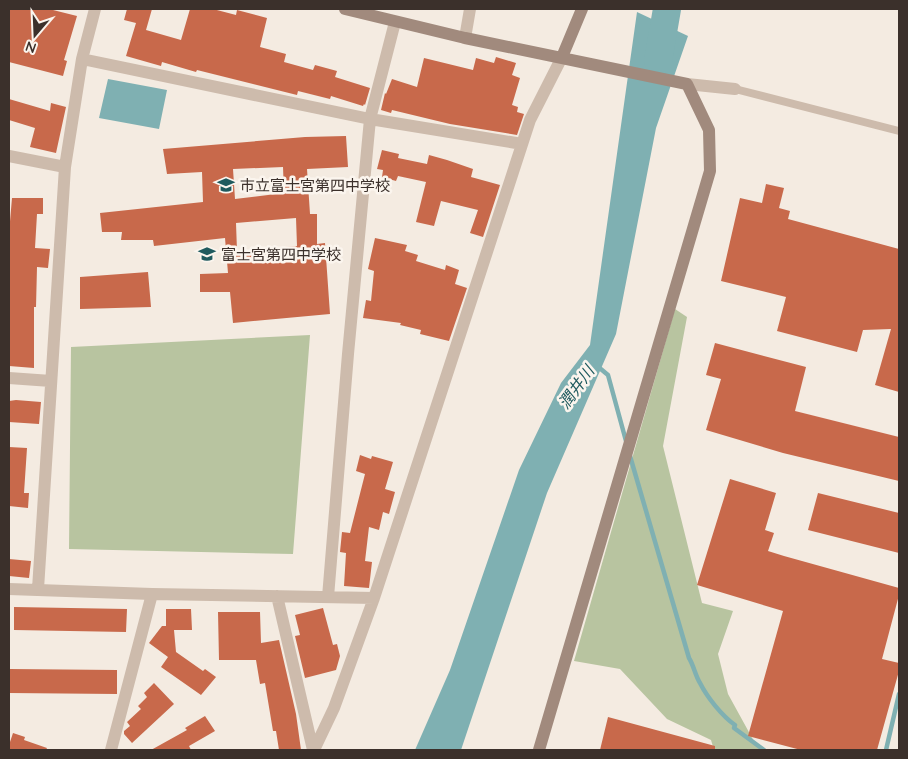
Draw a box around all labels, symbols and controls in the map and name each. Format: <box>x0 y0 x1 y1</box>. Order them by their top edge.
north arrow <box>10 10 60 60</box>
text: N <box>23 37 39 57</box>
school or university icon: 市立富士宮第四中学校 <box>216 175 236 195</box>
place label: 市立富士宮第四中学校 <box>240 176 390 195</box>
school or university icon: 富士宮第四中学校 <box>197 244 217 264</box>
place label: 富士宮第四中学校 <box>221 245 341 264</box>
water label: 潤井川 <box>554 360 599 412</box>

